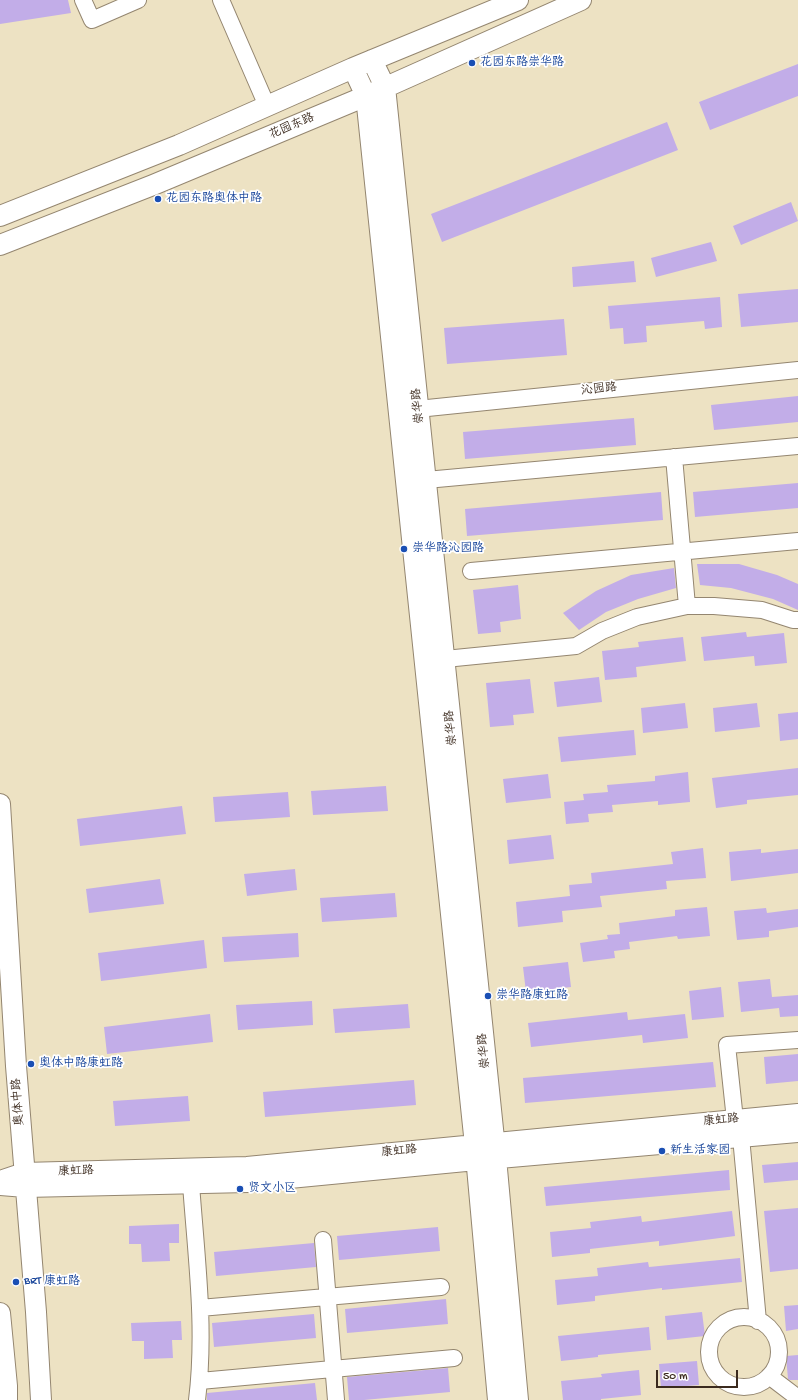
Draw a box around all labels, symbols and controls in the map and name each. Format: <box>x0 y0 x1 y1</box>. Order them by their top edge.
place label: 花园东路崇华路 <box>480 56 564 70</box>
marker: 花园东路崇华路 <box>467 58 477 68</box>
street label: 花园东路 <box>267 111 317 143</box>
place label: 花园东路奥体中路 <box>166 192 262 206</box>
marker: 花园东路奥体中路 <box>153 194 163 204</box>
street label: 沁园路 <box>580 381 618 399</box>
street label: 崇华路 <box>410 387 428 425</box>
place label: 崇华路沁园路 <box>412 542 484 556</box>
marker: 崇华路沁园路 <box>399 544 409 554</box>
street label: 崇华路 <box>443 709 461 747</box>
place label: 崇华路康虹路 <box>496 989 568 1003</box>
marker: 崇华路康虹路 <box>483 991 493 1001</box>
street label: 崇华路 <box>476 1032 494 1070</box>
place label: 奥体中路康虹路 <box>39 1057 123 1071</box>
marker: 奥体中路康虹路 <box>26 1059 36 1069</box>
street label: 奥体中路 <box>10 1078 28 1126</box>
street label: 康虹路 <box>702 1112 740 1130</box>
street label: 康虹路 <box>380 1143 418 1161</box>
place label: 新生活家园 <box>670 1144 730 1158</box>
marker: 新生活家园 <box>657 1146 667 1156</box>
street label: 康虹路 <box>58 1164 94 1180</box>
place label: 贤文小区 <box>248 1182 296 1196</box>
marker: 贤文小区 <box>235 1184 245 1194</box>
place label: BRT 康虹路 <box>24 1275 80 1289</box>
marker: BRT 康虹路 <box>11 1277 21 1287</box>
scale bar <box>658 1362 740 1388</box>
text: 50 m <box>663 1370 688 1384</box>

